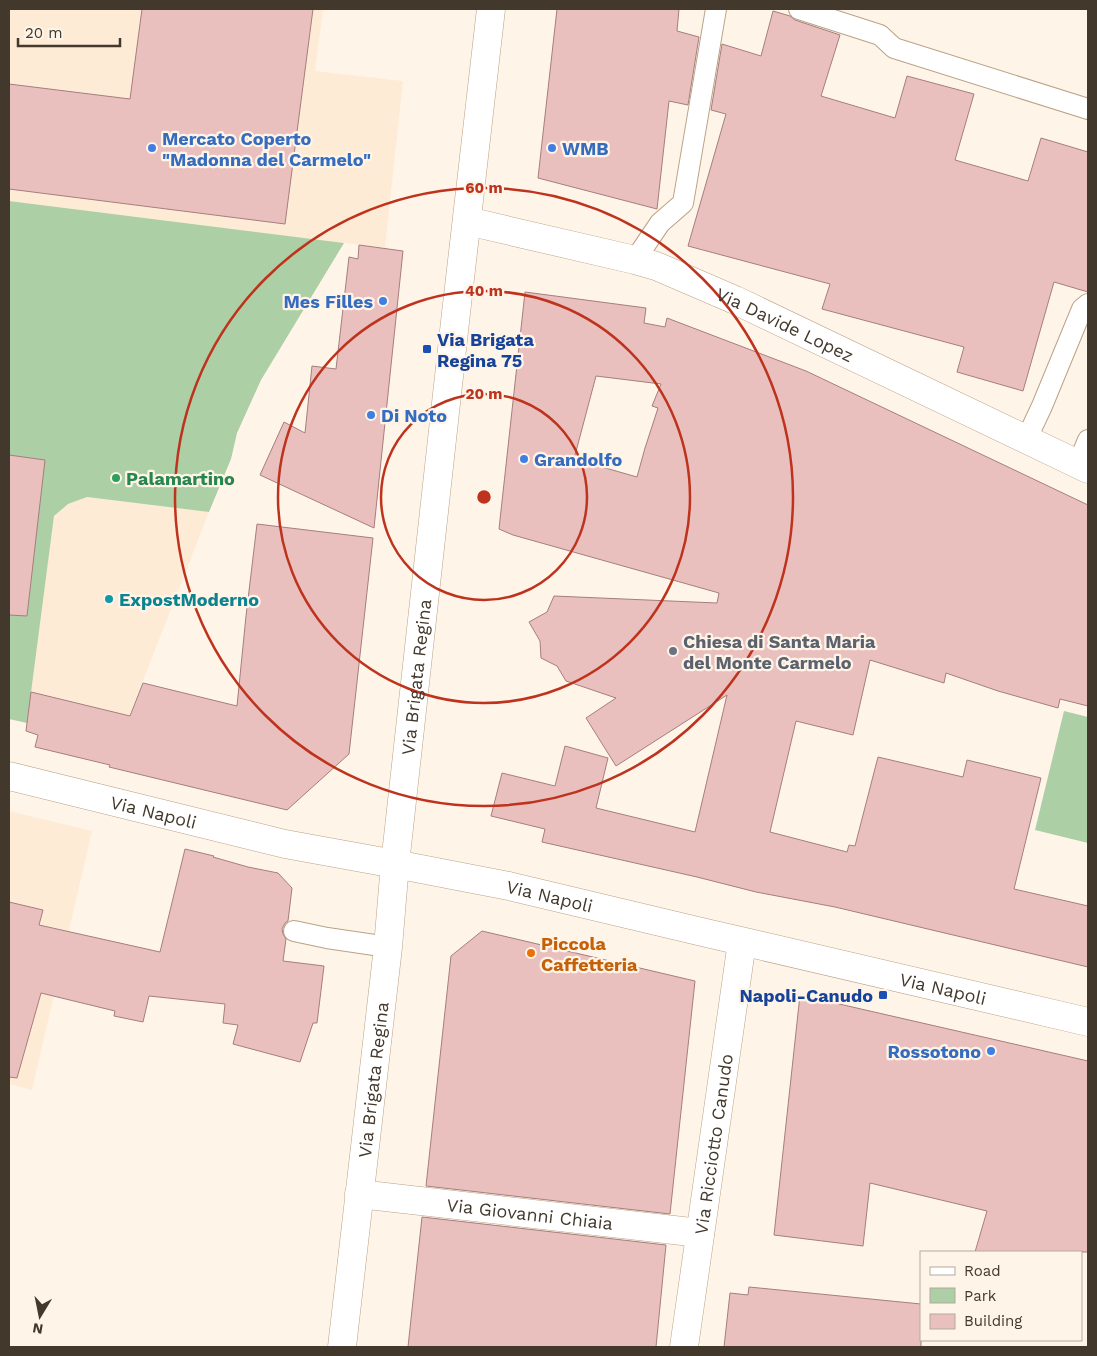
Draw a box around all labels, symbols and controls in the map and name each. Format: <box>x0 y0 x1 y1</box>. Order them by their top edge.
scale bar <box>18 15 120 47</box>
text: 20 m <box>25 24 63 42</box>
place label: Mercato Coperto "Madonna del Carmelo" <box>162 128 371 170</box>
place label: WMB <box>562 138 609 159</box>
marker: Mercato Coperto "Madonna del Carmelo" <box>146 142 158 154</box>
marker: WMB <box>546 142 558 154</box>
text: 60 m <box>465 179 503 197</box>
text: 40 m <box>465 282 503 300</box>
street label: Via Davide Lopez <box>713 283 857 366</box>
place label: Mes Filles <box>283 291 373 312</box>
marker: Mes Filles <box>377 295 389 307</box>
place label: Via Brigata Regina 75 <box>437 329 534 371</box>
marker: Via Brigata Regina 75 <box>421 343 433 355</box>
text: 20 m <box>465 385 503 403</box>
place label: Di Noto <box>381 405 447 426</box>
marker: Di Noto <box>365 409 377 421</box>
place label: Grandolfo <box>534 449 623 470</box>
marker: Grandolfo <box>518 453 530 465</box>
place label: Palamartino <box>126 468 235 489</box>
marker: Palamartino <box>110 472 122 484</box>
centre of rings <box>475 488 493 506</box>
place label: ExpostModerno <box>119 589 259 610</box>
marker: ExpostModerno <box>103 593 115 605</box>
street label: Via Brigata Regina <box>397 598 435 756</box>
place label: Chiesa di Santa Maria del Monte Carmelo <box>683 631 876 673</box>
marker: Chiesa di Santa Maria del Monte Carmelo <box>667 645 679 657</box>
street label: Via Napoli <box>108 791 199 832</box>
street label: Via Napoli <box>504 875 595 916</box>
place label: Piccola Caffetteria <box>541 933 638 975</box>
marker: Piccola Caffetteria <box>525 947 537 959</box>
street label: Via Napoli <box>898 968 988 1008</box>
place label: Napoli-Canudo <box>740 985 873 1006</box>
marker: Napoli-Canudo <box>877 989 889 1001</box>
street label: Via Brigata Regina <box>353 1001 392 1159</box>
place label: Rossotono <box>887 1041 981 1062</box>
marker: Rossotono <box>985 1045 997 1057</box>
street label: Via Ricciotto Canudo <box>690 1052 736 1236</box>
street label: Via Giovanni Chiaia <box>446 1194 614 1233</box>
legend <box>920 1251 1082 1341</box>
text: Road <box>964 1262 1001 1280</box>
text: Park <box>964 1287 997 1305</box>
north arrow <box>15 1291 65 1341</box>
text: Building <box>964 1312 1022 1330</box>
text: N <box>31 1320 44 1338</box>

